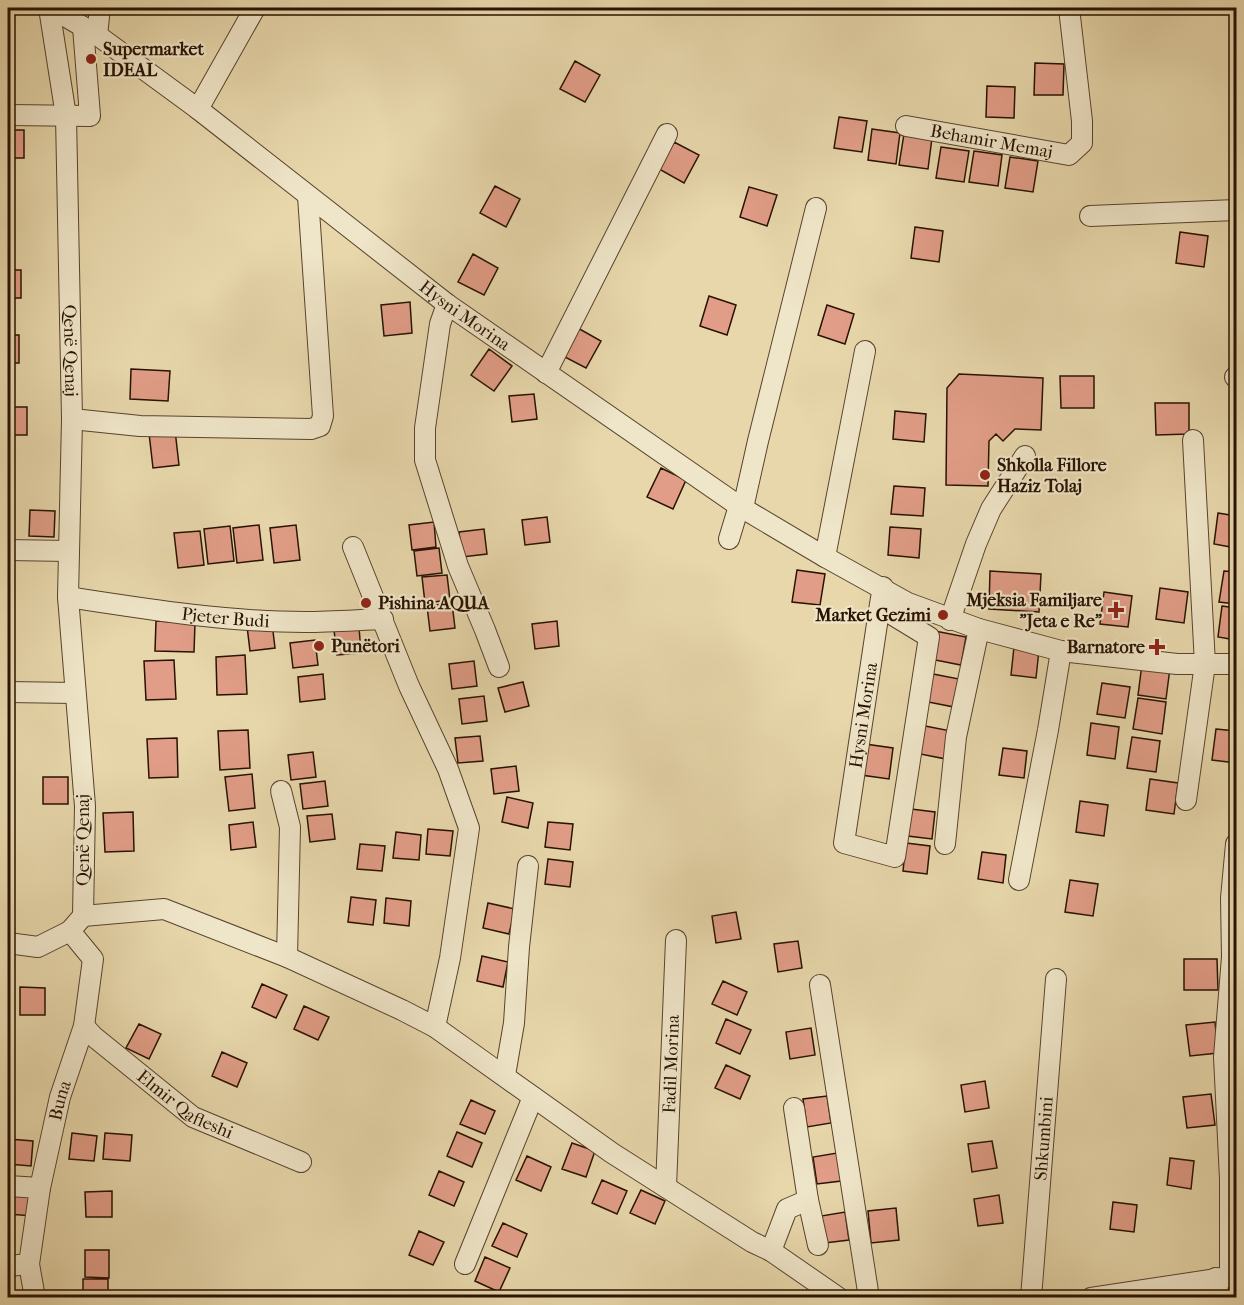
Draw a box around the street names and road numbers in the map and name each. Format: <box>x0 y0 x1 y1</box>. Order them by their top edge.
street label: Behamir Memaj <box>929 120 1054 162</box>
street label: Hysni Morina <box>415 276 515 355</box>
street label: Qenë Qenaj <box>59 304 82 397</box>
street label: Pjeter Budi <box>180 603 271 632</box>
street label: Hysni Morina <box>845 660 882 770</box>
street label: Qenë Qenaj <box>73 794 94 886</box>
street label: Fadil Morina <box>658 1014 683 1114</box>
street label: Elmir Qafleshi <box>133 1066 237 1143</box>
street label: Buna <box>45 1077 76 1123</box>
street label: Shkumbini <box>1030 1095 1057 1181</box>

